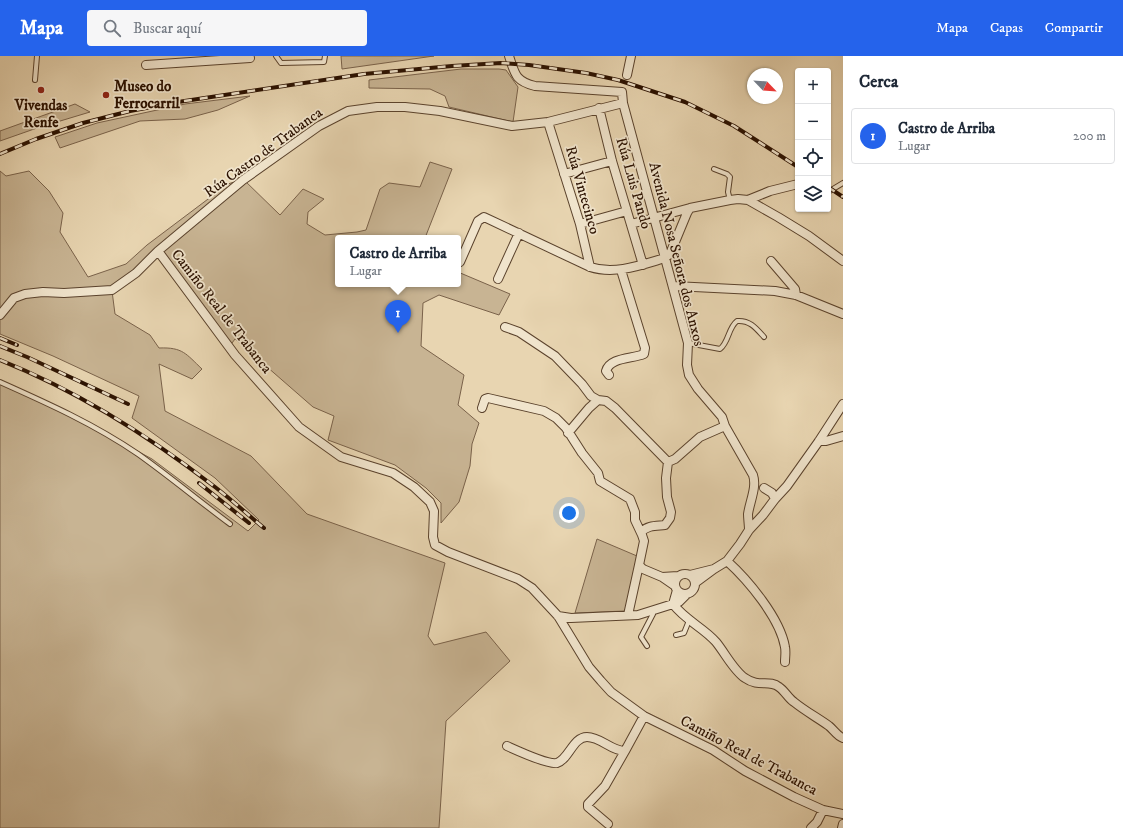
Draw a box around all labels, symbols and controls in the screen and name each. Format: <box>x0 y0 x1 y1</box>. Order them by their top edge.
search box <box>87 10 367 46</box>
text: Mapa <box>20 17 63 40</box>
icon: search <box>101 17 123 39</box>
text: Buscar aquí <box>133 19 201 38</box>
text: Mapa <box>936 19 968 37</box>
text: Capas <box>990 19 1023 37</box>
text: Compartir <box>1045 19 1103 37</box>
north arrow <box>747 68 783 104</box>
map controls <box>795 68 831 212</box>
button: + <box>795 68 831 104</box>
text: Cerca <box>859 71 898 93</box>
place label: Museo do Ferrocarril <box>114 77 180 113</box>
marker: Vivendas Renfe <box>36 85 46 95</box>
marker: Museo do Ferrocarril <box>101 90 111 100</box>
place label: Vivendas Renfe <box>14 96 67 132</box>
street label: Rúa Castro de Trabanca <box>200 103 327 202</box>
button: − <box>795 104 831 140</box>
text: Castro de Arriba <box>898 119 995 138</box>
text: 1 <box>871 128 875 144</box>
text: 200 m <box>1073 128 1106 144</box>
street label: Rúa Luis Pando <box>611 135 656 231</box>
text: Lugar <box>898 138 930 154</box>
button: locate <box>795 140 831 176</box>
street label: Rúa Vintecinco <box>561 144 604 236</box>
street label: Avenida Nosa Señora dos Anxos <box>644 160 709 348</box>
button: layers <box>795 176 831 212</box>
popup <box>335 235 461 287</box>
text: Castro de Arriba <box>349 244 447 263</box>
street label: Camiño Real de Trabanca <box>167 245 276 378</box>
text: Lugar <box>349 263 382 279</box>
pin: 1 <box>385 300 411 333</box>
your location <box>559 503 579 523</box>
street label: Camiño Real de Trabanca <box>677 711 821 800</box>

